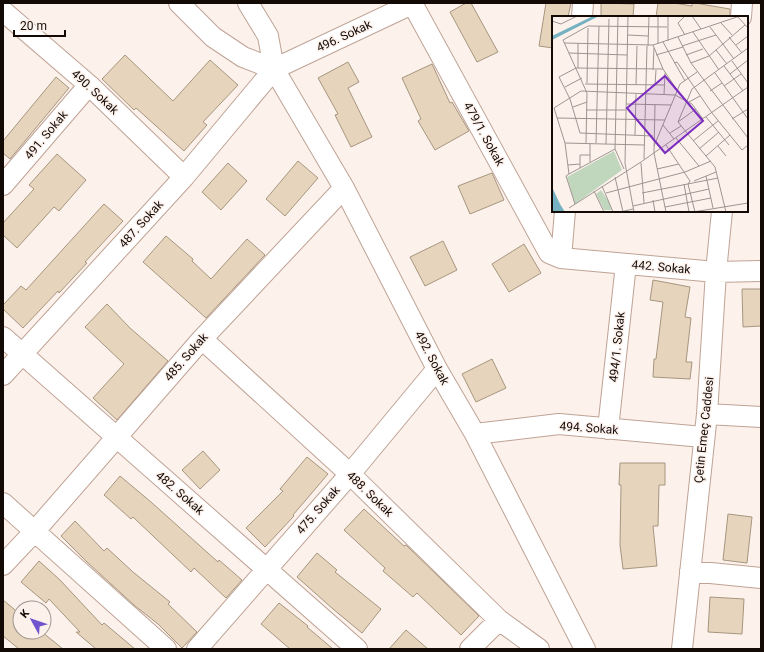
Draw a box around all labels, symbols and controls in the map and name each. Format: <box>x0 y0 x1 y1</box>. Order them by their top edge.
scale bar <box>14 12 65 38</box>
inset map <box>552 16 748 212</box>
street label: 496. Sokak <box>314 17 375 55</box>
text: 20 m <box>20 19 47 33</box>
street label: 490. Sokak <box>69 67 122 118</box>
street label: 479/1. Sokak <box>461 100 508 169</box>
street label: 491. Sokak <box>22 107 71 162</box>
street label: 487. Sokak <box>116 197 167 251</box>
street label: 442. Sokak <box>631 257 692 277</box>
street label: 494/1. Sokak <box>606 310 628 383</box>
street label: 485. Sokak <box>161 329 211 384</box>
street label: 492. Sokak <box>412 329 452 388</box>
street label: Çetin Emeç Caddesi <box>691 376 717 484</box>
street label: 494. Sokak <box>559 419 620 437</box>
street label: 482. Sokak <box>153 468 208 518</box>
street label: 488. Sokak <box>344 468 397 520</box>
street label: 475. Sokak <box>293 482 343 537</box>
north arrow <box>12 600 52 640</box>
text: K <box>17 606 33 621</box>

